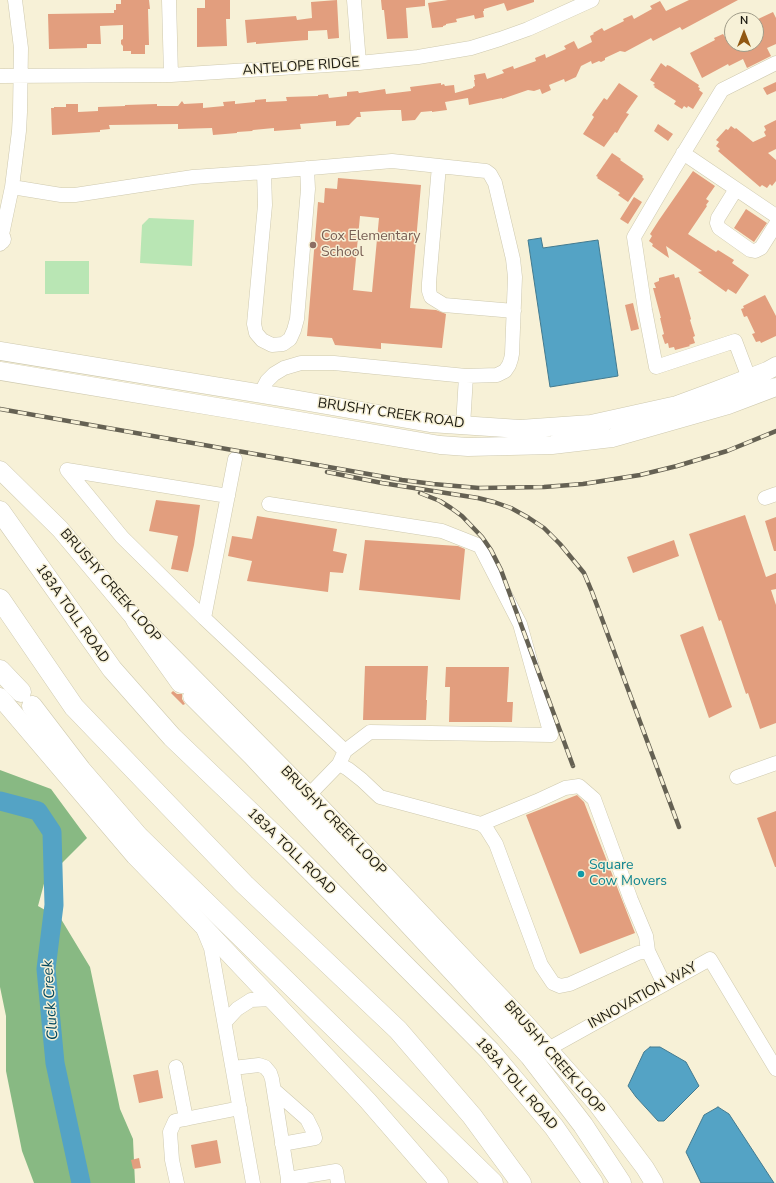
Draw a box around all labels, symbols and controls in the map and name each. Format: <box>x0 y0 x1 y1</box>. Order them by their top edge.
north arrow <box>724 12 764 52</box>
text: N <box>740 13 748 28</box>
street label: ANTELOPE RIDGE <box>242 55 360 79</box>
place label: Cox Elementary School <box>321 229 421 262</box>
marker: Cox Elementary School <box>308 240 318 250</box>
street label: BRUSHY CREEK ROAD <box>316 395 466 433</box>
street label: BRUSHY CREEK LOOP <box>56 526 164 646</box>
street label: 183A TOLL ROAD <box>32 561 112 667</box>
street label: BRUSHY CREEK LOOP <box>277 763 389 879</box>
street label: 183A TOLL ROAD <box>243 805 339 899</box>
place label: Square Cow Movers <box>589 858 667 890</box>
marker: Square Cow Movers <box>576 869 586 879</box>
water label: Cluck Creek <box>39 959 63 1041</box>
street label: INNOVATION WAY <box>586 959 700 1033</box>
street label: BRUSHY CREEK LOOP <box>500 998 608 1118</box>
street label: 183A TOLL ROAD <box>471 1034 561 1134</box>

